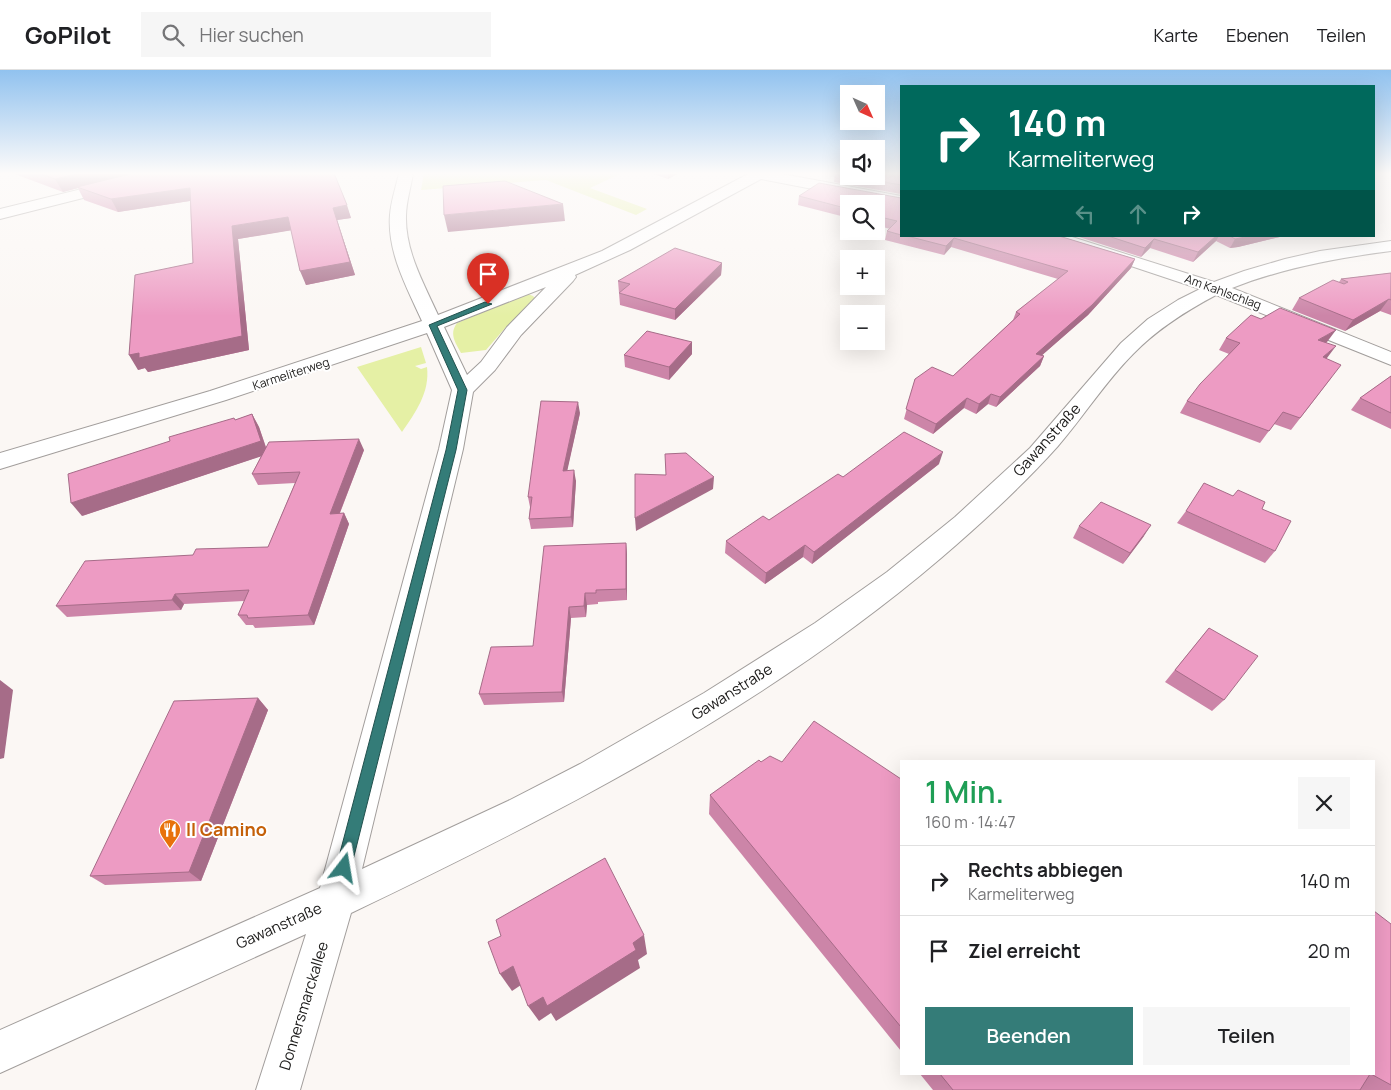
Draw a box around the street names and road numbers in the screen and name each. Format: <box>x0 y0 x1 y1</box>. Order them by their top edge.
street label: Am Kahlschlag <box>1182 270 1264 313</box>
street label: Karmeliterweg <box>250 353 331 394</box>
street label: Gawanstraße <box>1008 398 1085 481</box>
street label: Gawanstraße <box>687 658 776 725</box>
street label: Gawanstraße <box>233 897 325 954</box>
street label: Donnersmarckallee <box>274 939 333 1073</box>

